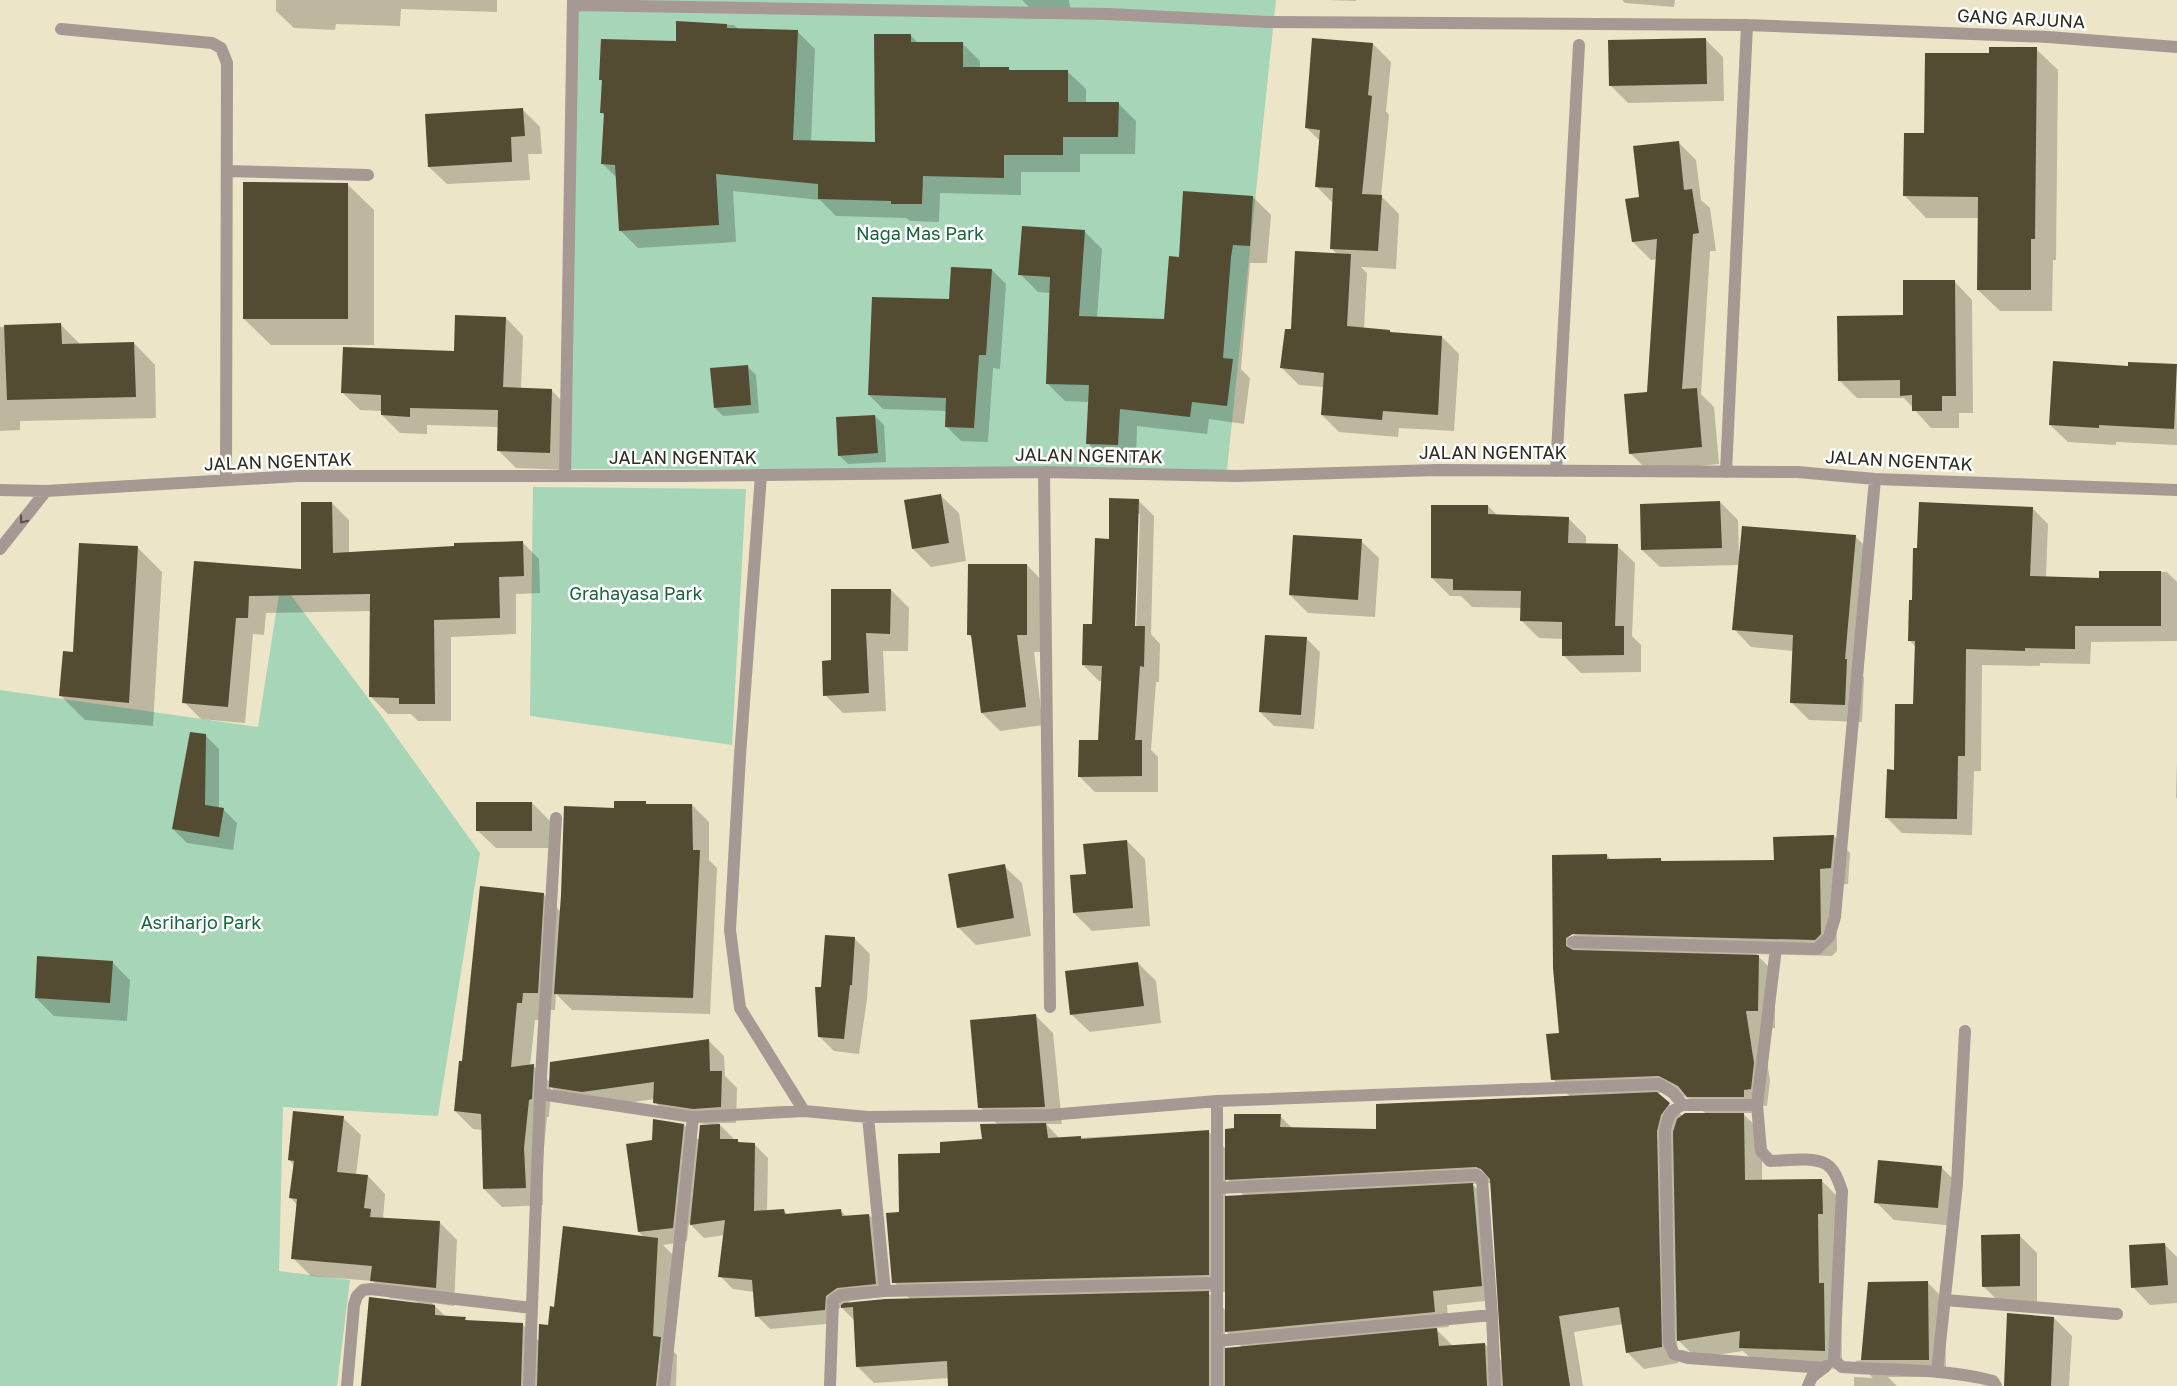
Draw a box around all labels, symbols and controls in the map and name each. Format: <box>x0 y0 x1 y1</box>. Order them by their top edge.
street label: GANG ARJUNA <box>1956 4 2086 32</box>
park label: Naga Mas Park <box>856 222 984 244</box>
street label: JALAN NGENTAK <box>1419 441 1567 463</box>
street label: JALAN NGENTAK <box>1015 443 1163 467</box>
street label: JALAN NGENTAK <box>1825 445 1973 475</box>
street label: JALAN NGENTAK <box>609 446 757 468</box>
street label: JALAN NGENTAK <box>204 447 352 475</box>
one-way arrow <box>20 514 28 523</box>
park label: Grahayasa Park <box>569 582 703 604</box>
park label: Asriharjo Park <box>141 911 261 933</box>

